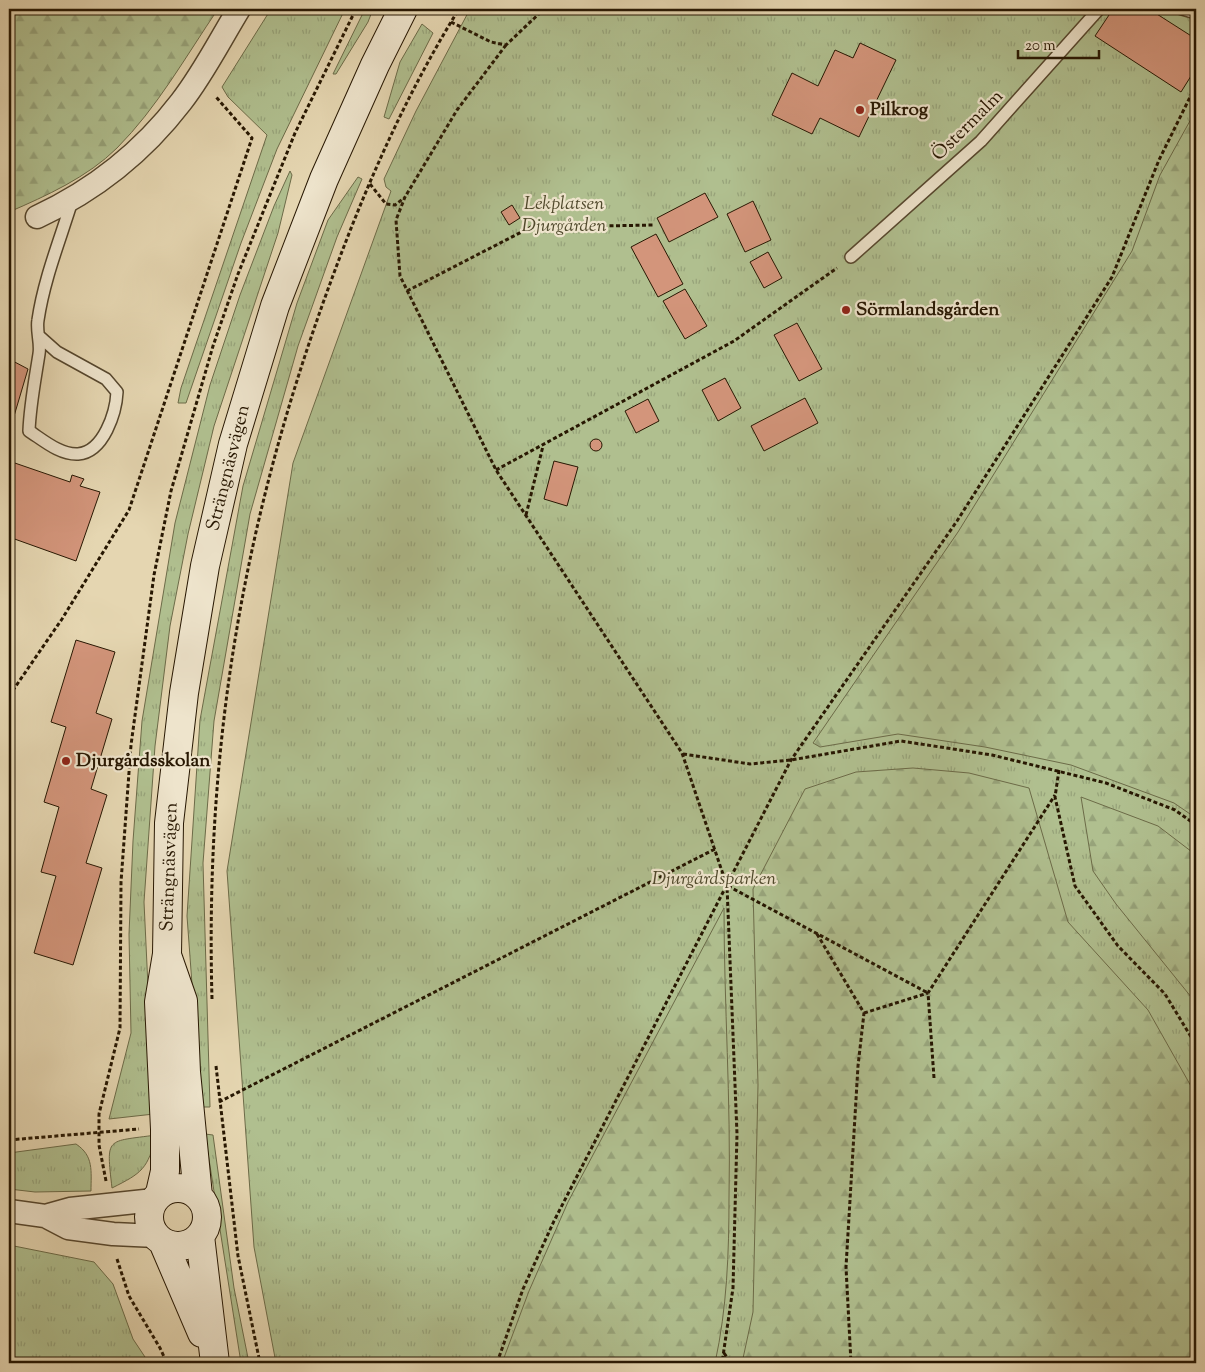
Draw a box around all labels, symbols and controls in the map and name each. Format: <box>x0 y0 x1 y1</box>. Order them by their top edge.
scale bar <box>1018 28 1099 60</box>
text: 20 m <box>1025 36 1056 57</box>
street label: Östermalm <box>926 84 1010 168</box>
place label: Pilkrog <box>870 97 929 124</box>
marker: Pilkrog <box>854 104 866 116</box>
park label: Lekplatsen Djurgården <box>522 191 606 240</box>
place label: Sörmlandsgården <box>856 297 1000 324</box>
marker: Sörmlandsgården <box>840 304 852 316</box>
street label: Strängnäsvägen <box>200 402 258 534</box>
place label: Djurgårdsskolan <box>76 748 211 775</box>
marker: Djurgårdsskolan <box>60 755 72 767</box>
street label: Strängnäsvägen <box>154 802 186 932</box>
park label: Djurgårdsparken <box>652 866 776 893</box>

